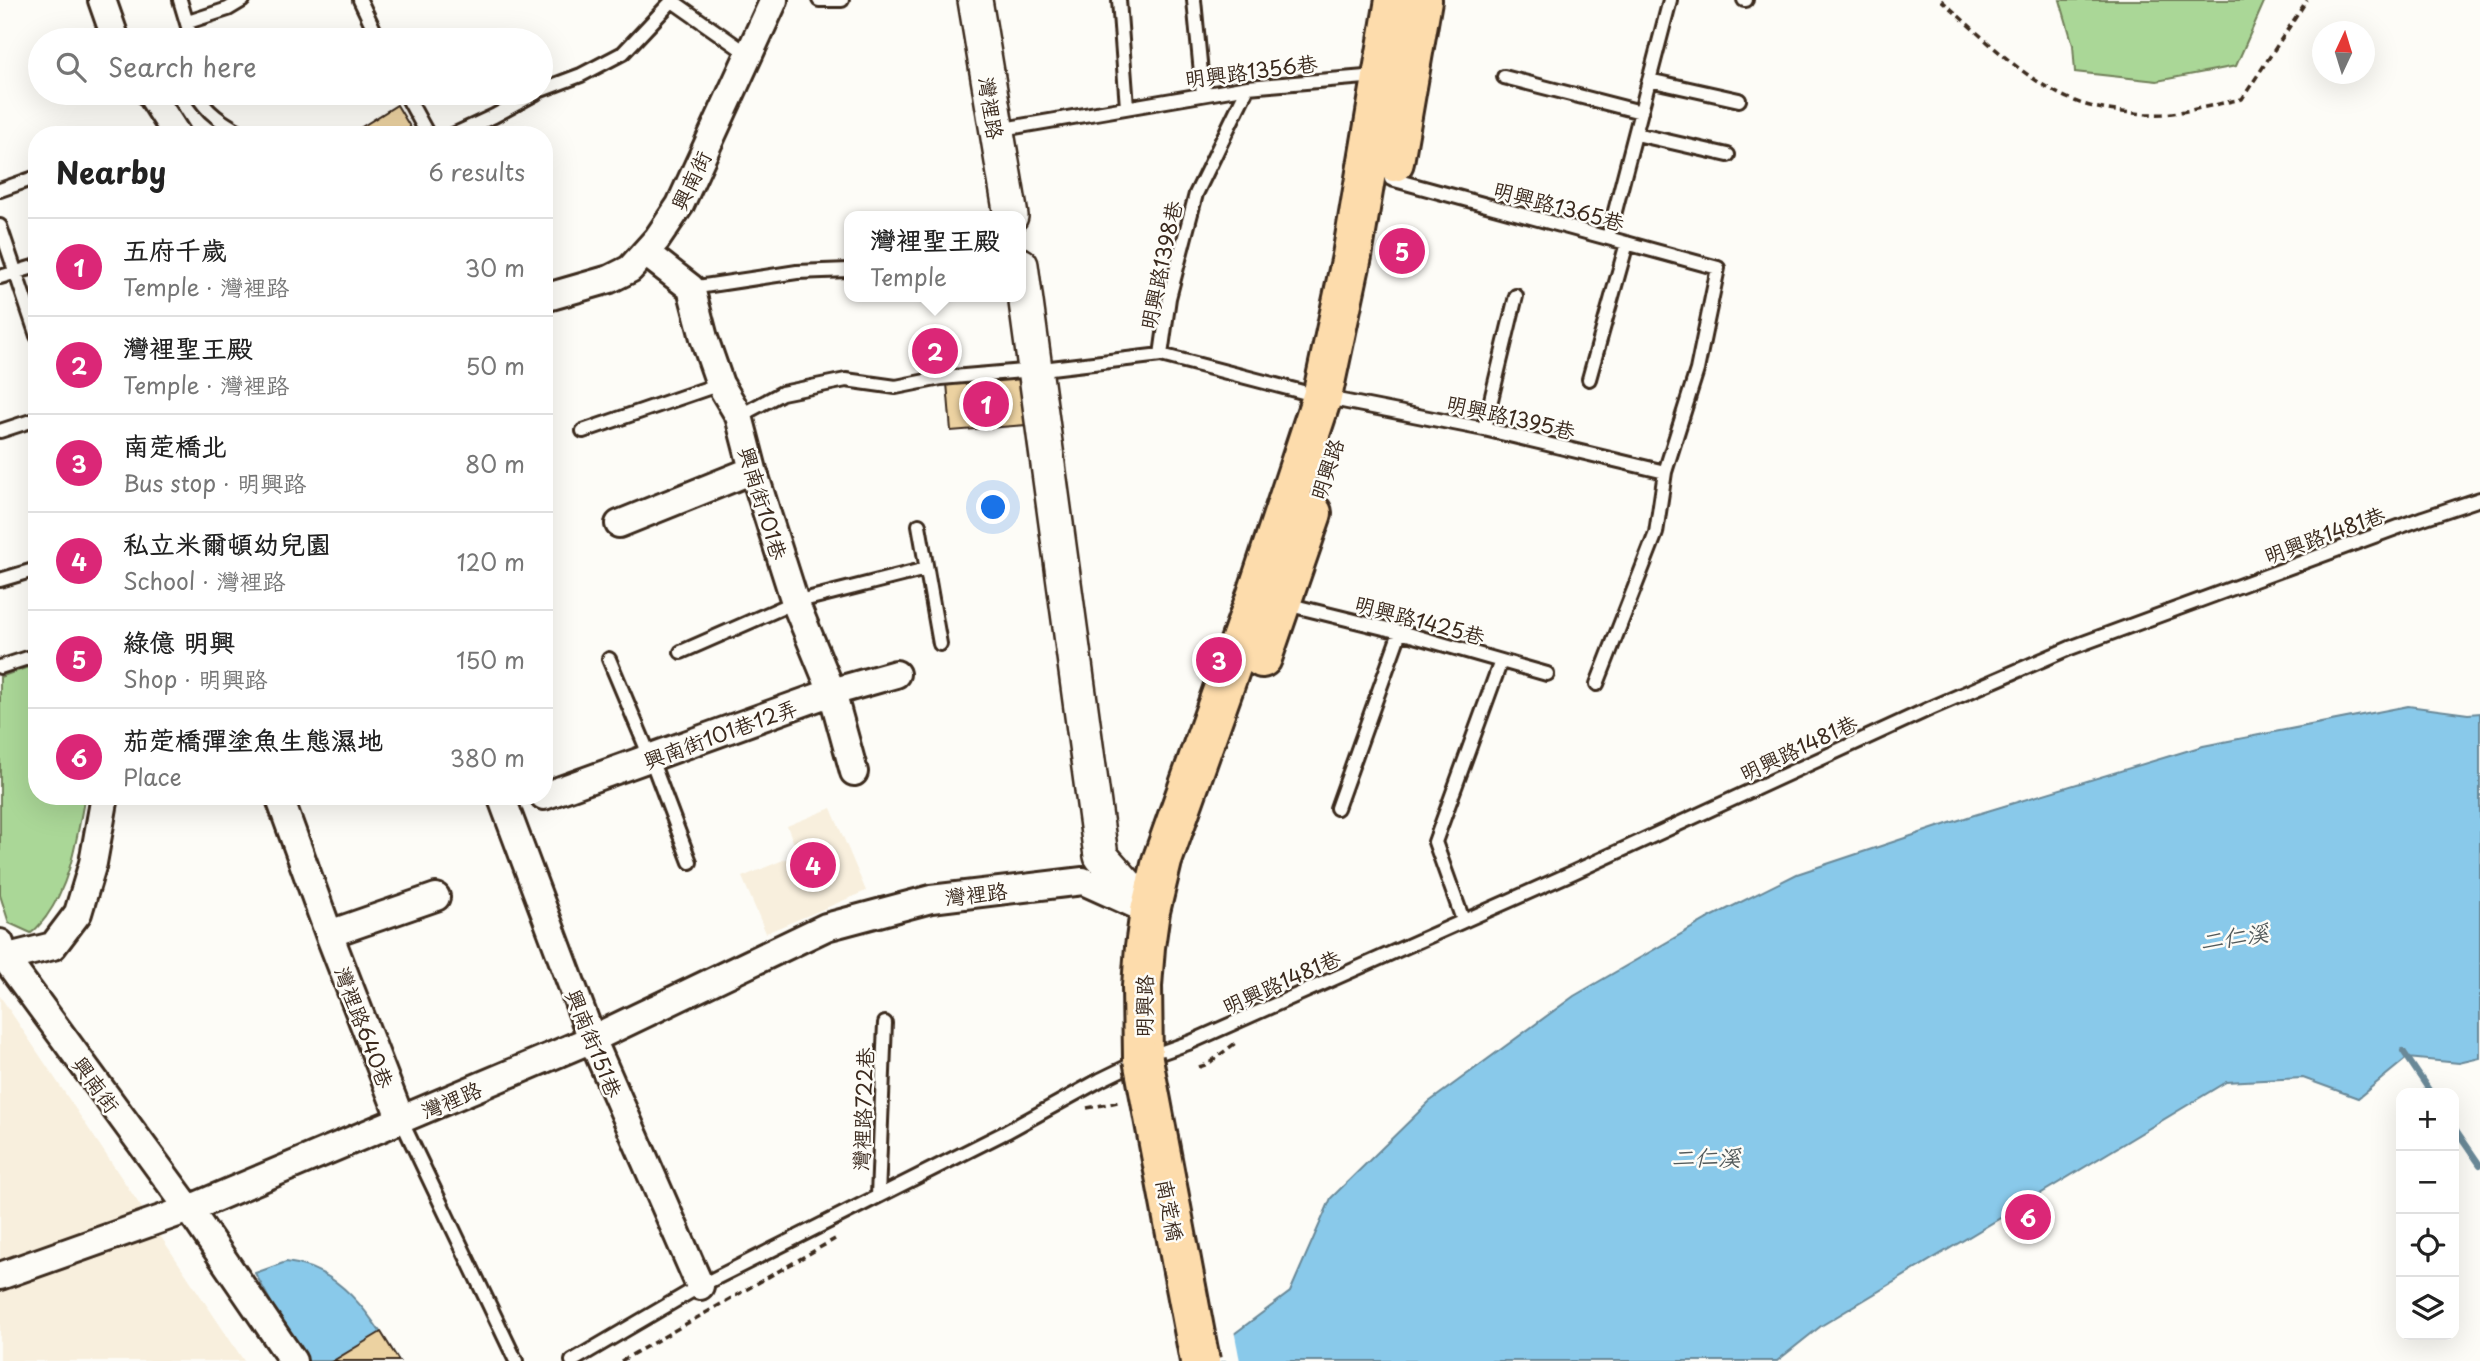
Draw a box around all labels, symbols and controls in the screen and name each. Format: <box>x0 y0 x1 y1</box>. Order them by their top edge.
north arrow <box>2312 21 2375 84</box>
search box <box>28 28 553 105</box>
street label: 明興路1356巷 <box>1183 46 1319 94</box>
text: Search here <box>108 47 257 86</box>
icon: search <box>52 48 90 86</box>
street label: 灣裡路 <box>971 74 1013 142</box>
street label: 興南街 <box>662 145 718 215</box>
text: Nearby <box>56 149 166 194</box>
text: 6 results <box>429 154 525 189</box>
street label: 明興路1365巷 <box>1490 172 1628 238</box>
street label: 明興路1398巷 <box>1131 198 1189 332</box>
popup <box>844 211 1026 302</box>
text: 灣裡聖王殿 <box>870 220 1000 259</box>
pin: 5 <box>1379 225 1425 277</box>
text: 五府千歲 <box>123 230 227 269</box>
text: 1 <box>74 250 85 285</box>
text: 30 m <box>464 250 525 285</box>
text: Temple <box>870 259 947 294</box>
text: Temple · 灣裡路 <box>123 269 289 304</box>
pin: 2 <box>912 325 958 377</box>
text: 灣裡聖王殿 <box>123 328 253 367</box>
text: 2 <box>71 348 87 383</box>
text: 50 m <box>465 348 525 383</box>
text: Temple · 灣裡路 <box>123 367 289 402</box>
pin: 1 <box>963 378 1009 430</box>
street label: 明興路1395巷 <box>1443 386 1579 446</box>
text: 南萣橋北 <box>123 426 227 465</box>
street label: 明興路 <box>1301 434 1351 504</box>
street label: 興南街101巷 <box>732 442 796 564</box>
text: 3 <box>71 446 87 481</box>
text: 80 m <box>465 446 525 481</box>
text: Bus stop · 明興路 <box>123 465 306 500</box>
your location <box>976 490 1010 524</box>
street label: 明興路1481巷 <box>2259 497 2389 571</box>
text: 私立米爾頓幼兒園 <box>123 524 331 563</box>
text: 4 <box>71 544 87 579</box>
text: 120 m <box>457 544 525 579</box>
text: School · 灣裡路 <box>123 563 286 598</box>
street label: 明興路1425巷 <box>1351 586 1489 652</box>
text: 綠億 明興 <box>123 622 235 661</box>
pin: 3 <box>1196 634 1242 686</box>
text: 5 <box>72 642 86 677</box>
text: 150 m <box>456 642 525 677</box>
text: Shop · 明興路 <box>123 661 268 696</box>
street label: 興南街101巷12弄 <box>638 690 802 776</box>
street label: 明興路1481巷 <box>1734 706 1862 788</box>
text: 茄萣橋彈塗魚生態濕地 <box>123 720 383 759</box>
text: 6 <box>71 740 87 775</box>
text: 380 m <box>450 740 525 775</box>
text: Place <box>123 759 182 794</box>
pin: 4 <box>790 839 836 891</box>
street label: 灣裡路 <box>943 873 1009 913</box>
water label: 二仁溪 <box>2197 914 2273 958</box>
street label: 明興路1481巷 <box>1217 941 1345 1021</box>
street label: 灣裡路640巷 <box>327 962 403 1092</box>
street label: 明興路 <box>1126 974 1160 1038</box>
street label: 興南街151巷 <box>559 984 631 1102</box>
street label: 灣裡路722巷 <box>844 1047 880 1171</box>
street label: 興南街 <box>66 1049 128 1119</box>
street label: 灣裡路 <box>416 1072 486 1126</box>
map controls <box>2396 1088 2459 1340</box>
button: + <box>2396 1088 2459 1151</box>
water label: 二仁溪 <box>1672 1139 1743 1174</box>
button: − <box>2396 1151 2459 1214</box>
street label: 南萣橋 <box>1149 1176 1193 1244</box>
pin: 6 <box>2005 1191 2051 1243</box>
button: locate <box>2396 1214 2459 1277</box>
button: layers <box>2396 1277 2459 1340</box>

